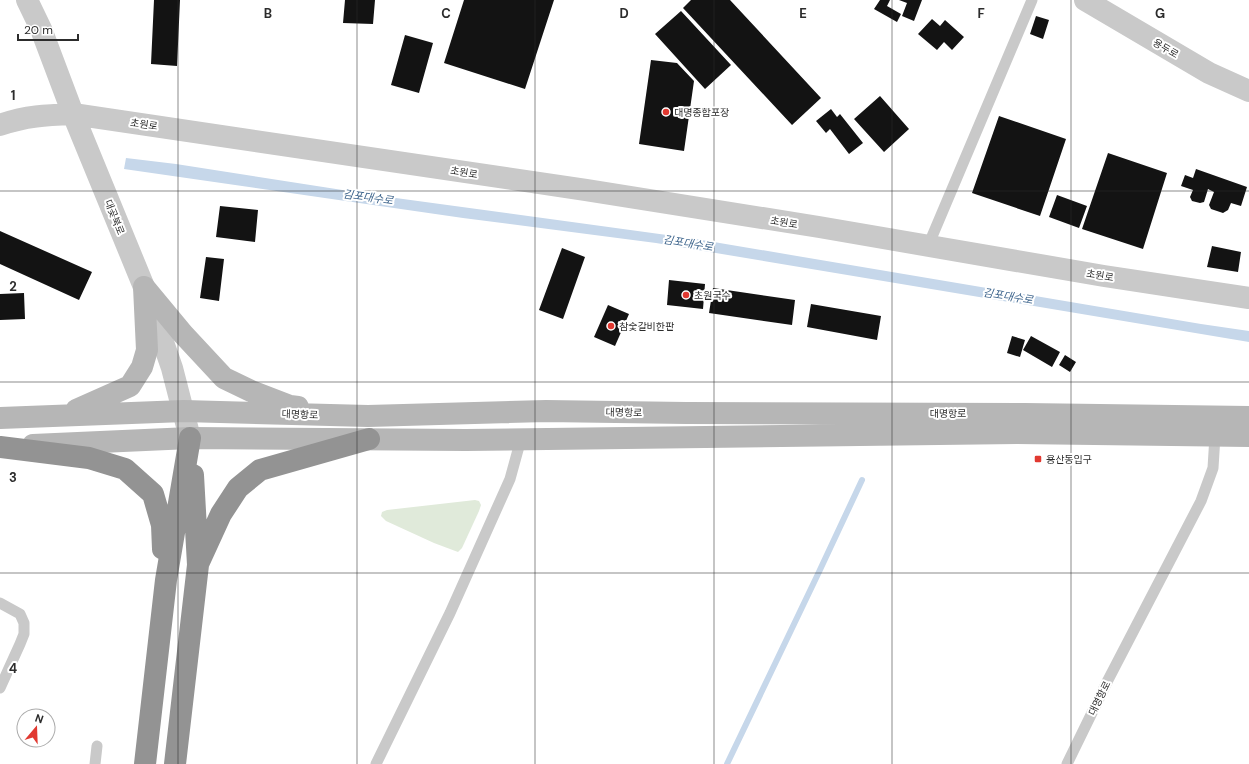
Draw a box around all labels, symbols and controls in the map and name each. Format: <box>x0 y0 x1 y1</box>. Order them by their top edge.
text: B <box>264 5 272 22</box>
text: C <box>441 5 451 22</box>
text: D <box>619 5 629 22</box>
text: E <box>799 5 807 22</box>
text: F <box>977 5 985 22</box>
text: G <box>1155 5 1165 22</box>
scale bar <box>18 16 78 42</box>
text: 20 m <box>24 22 53 38</box>
street label: 용두로 <box>1151 36 1181 61</box>
text: 1 <box>11 87 15 104</box>
place label: 대명종합포장 <box>674 106 729 119</box>
marker: 대명종합포장 <box>661 107 671 117</box>
street label: 초원로 <box>129 116 159 133</box>
street label: 초원로 <box>449 164 479 181</box>
water label: 김포대수로 <box>342 187 395 208</box>
street label: 대곶북로 <box>102 198 127 237</box>
street label: 초원로 <box>769 214 799 231</box>
water label: 김포대수로 <box>662 232 715 254</box>
street label: 초원로 <box>1085 267 1115 284</box>
text: 2 <box>9 278 17 295</box>
water label: 김포대수로 <box>982 285 1035 307</box>
place label: 초원국수 <box>694 289 731 302</box>
marker: 초원국수 <box>681 290 691 300</box>
place label: 참숯갈비한판 <box>619 320 675 333</box>
marker: 참숯갈비한판 <box>606 321 616 331</box>
street label: 대명항로 <box>605 406 643 419</box>
street label: 대명항로 <box>281 407 319 422</box>
street label: 대명항로 <box>930 407 966 420</box>
place label: 용산동입구 <box>1046 453 1092 466</box>
marker: 용산동입구 <box>1033 454 1043 464</box>
text: 3 <box>9 469 17 486</box>
text: 4 <box>9 660 17 677</box>
street label: 대명항로 <box>1086 679 1113 718</box>
north arrow <box>16 708 56 748</box>
text: N <box>33 711 45 726</box>

